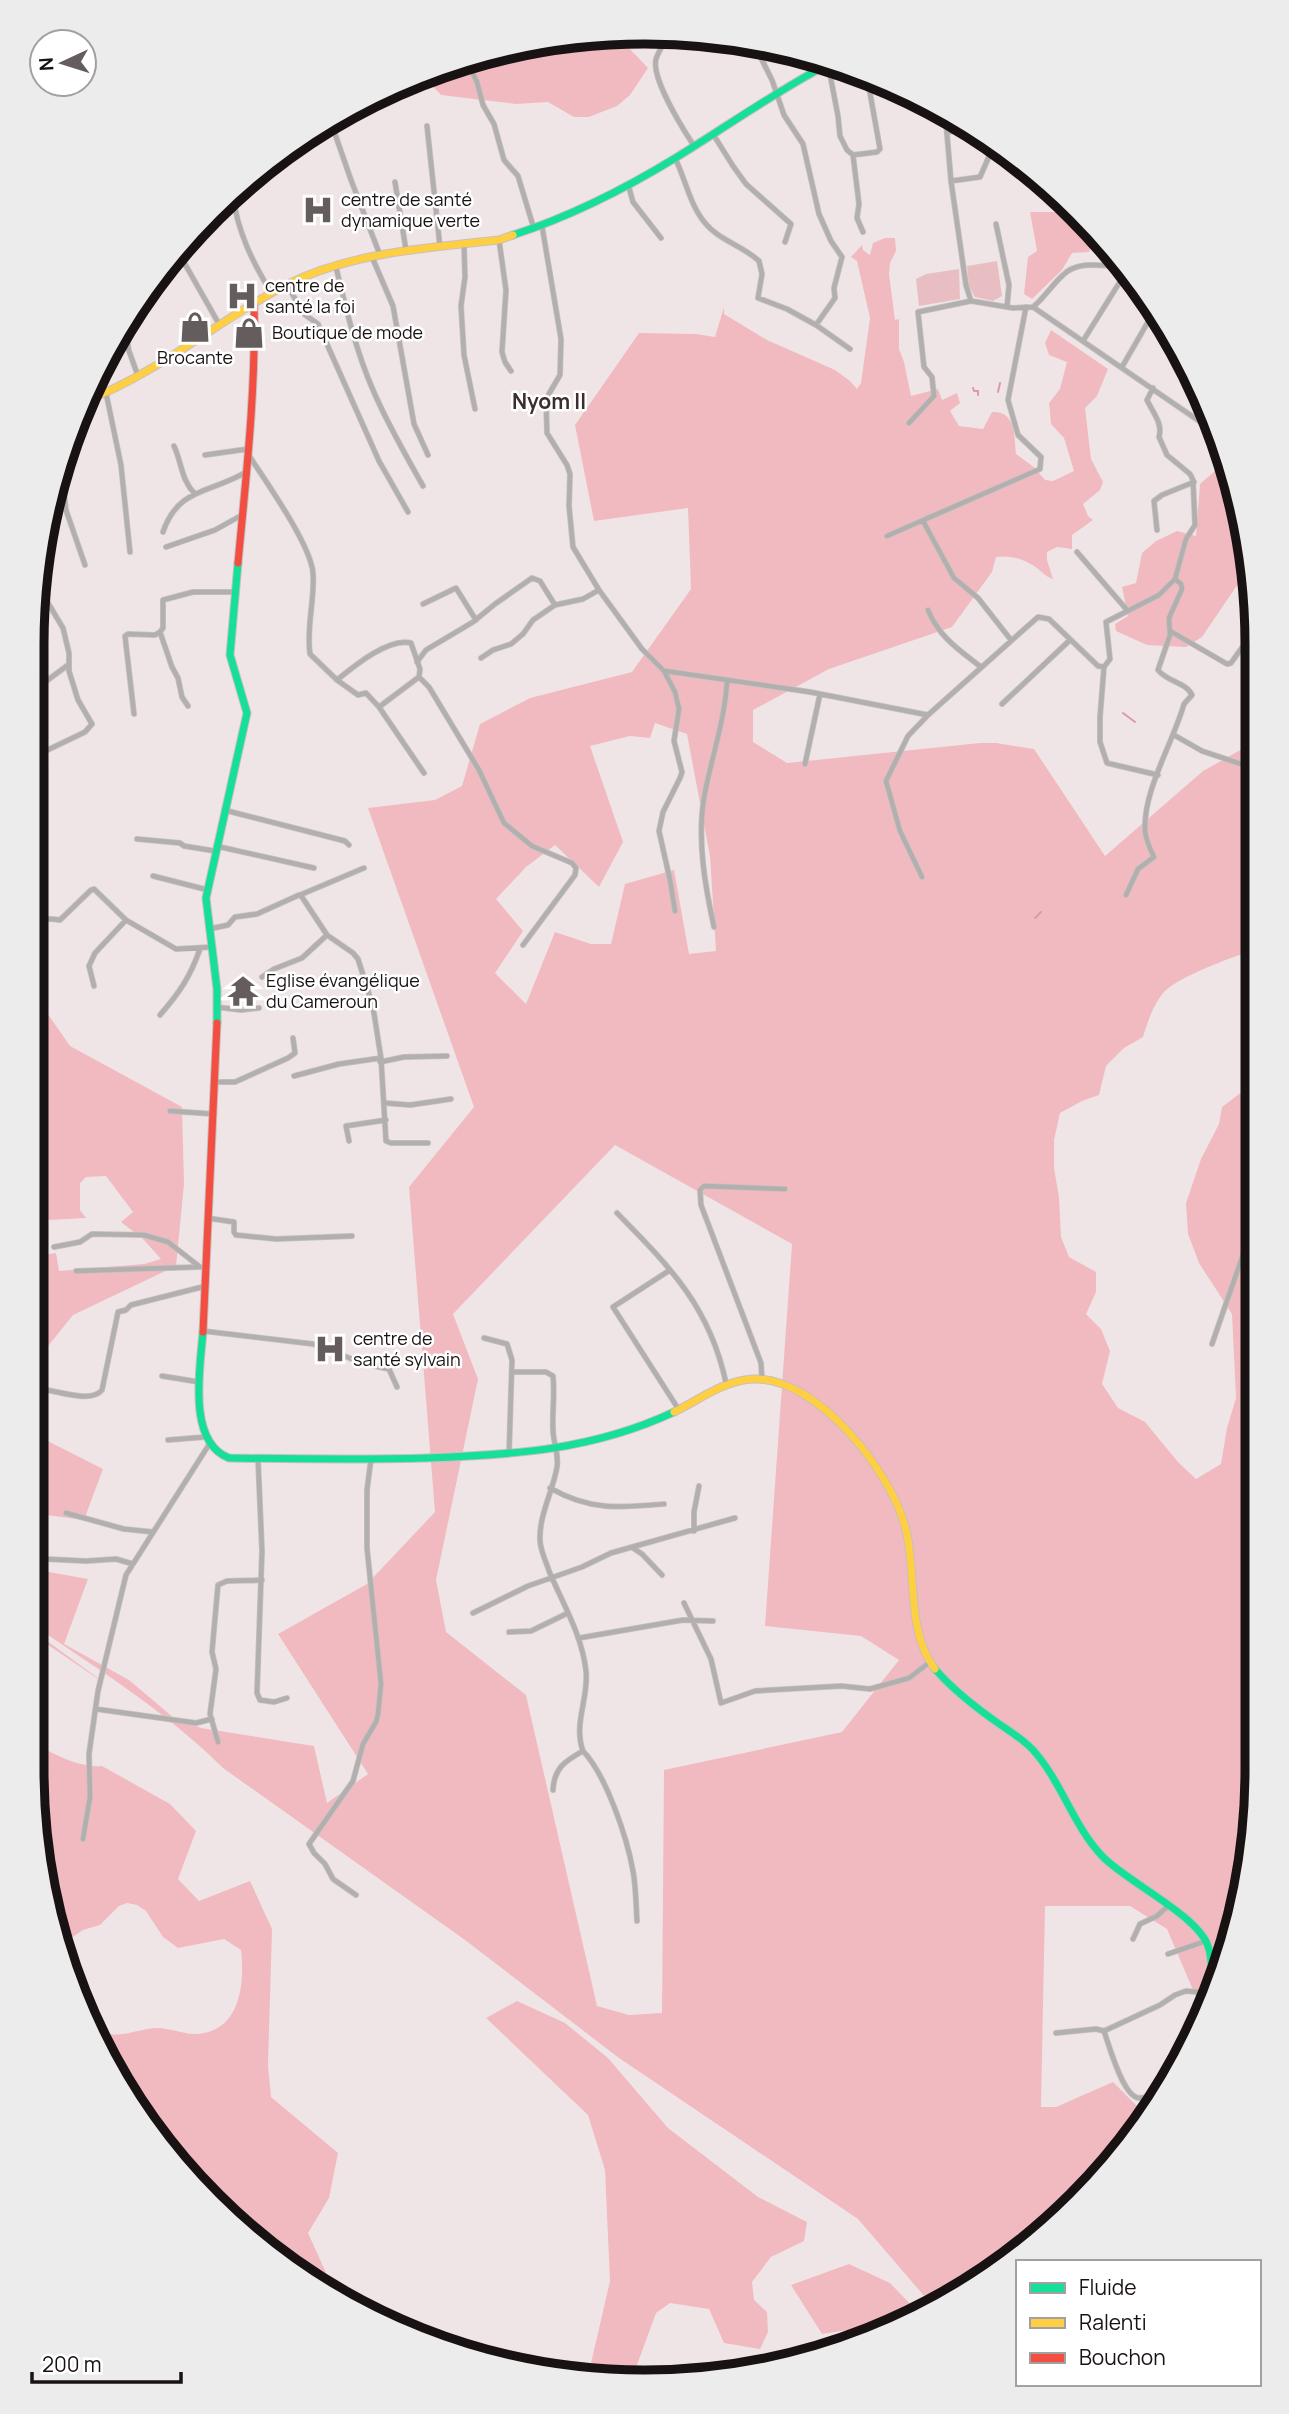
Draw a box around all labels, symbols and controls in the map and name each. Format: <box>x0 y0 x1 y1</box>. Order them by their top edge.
north arrow <box>28 28 98 98</box>
text: N <box>33 56 59 72</box>
place label: centre de santé dynamique verte <box>341 187 480 232</box>
hospital icon: centre de santé dynamique verte <box>301 193 335 227</box>
place label: centre de santé la foi <box>265 273 355 318</box>
hospital icon: centre de santé la foi <box>225 279 259 313</box>
shop icon: Brocante <box>178 310 212 344</box>
shop icon: Boutique de mode <box>232 316 266 350</box>
place label: Boutique de mode <box>272 320 423 344</box>
place label: Brocante <box>157 345 233 369</box>
district label: Nyom II <box>512 387 586 415</box>
place label: Eglise évangélique du Cameroun <box>266 968 420 1013</box>
temple icon: Eglise évangélique du Cameroun <box>226 974 260 1008</box>
place label: centre de santé sylvain <box>353 1326 461 1371</box>
hospital icon: centre de santé sylvain <box>313 1332 347 1366</box>
legend <box>1016 2260 1261 2386</box>
text: Fluide <box>1079 2273 1137 2301</box>
text: Ralenti <box>1079 2308 1147 2336</box>
scale bar <box>32 2340 180 2384</box>
text: Bouchon <box>1079 2343 1166 2371</box>
text: 200 m <box>42 2350 102 2378</box>

